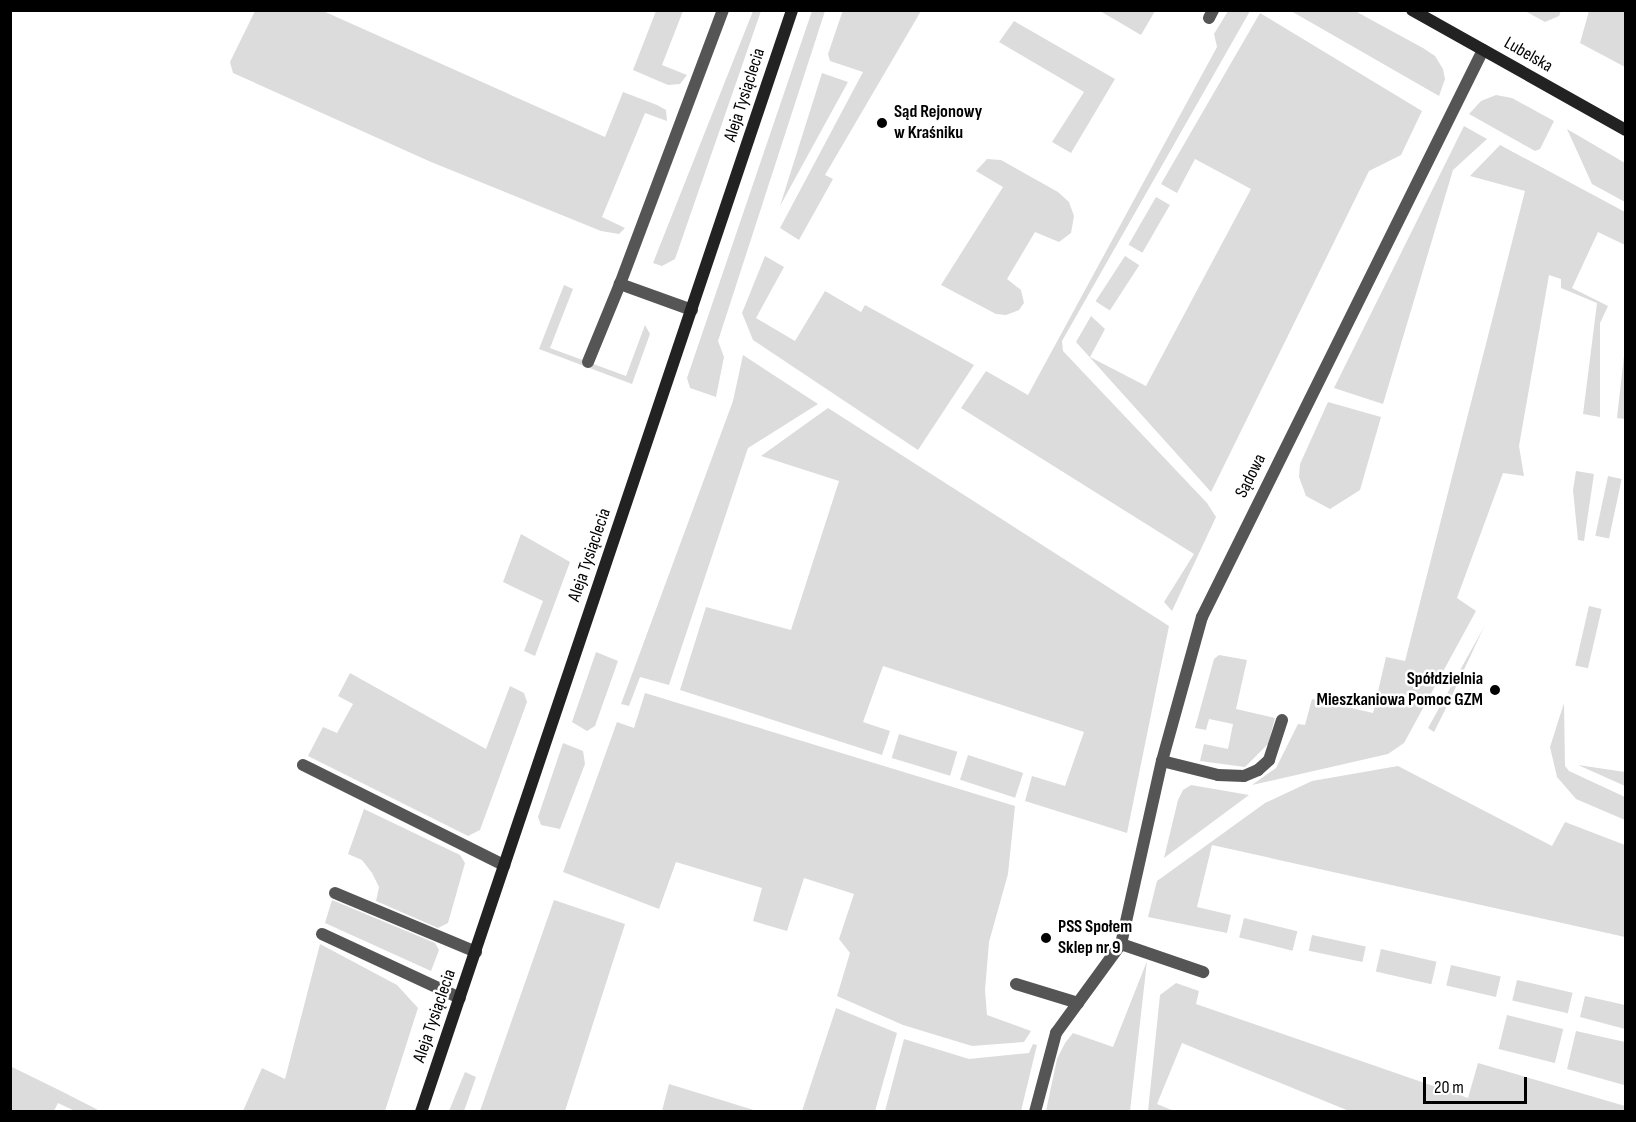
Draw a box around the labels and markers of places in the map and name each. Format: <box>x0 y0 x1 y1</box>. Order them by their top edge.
place label: Sąd Rejonowy w Kraśniku <box>894 102 982 144</box>
marker: Sąd Rejonowy w Kraśniku <box>875 116 889 130</box>
place label: Spółdzielnia Mieszkaniowa Pomoc GZM <box>1317 669 1483 712</box>
marker: Spółdzielnia Mieszkaniowa Pomoc GZM <box>1488 683 1502 697</box>
place label: PSS Społem Sklep nr 9 <box>1058 917 1132 960</box>
marker: PSS Społem Sklep nr 9 <box>1039 931 1053 945</box>

